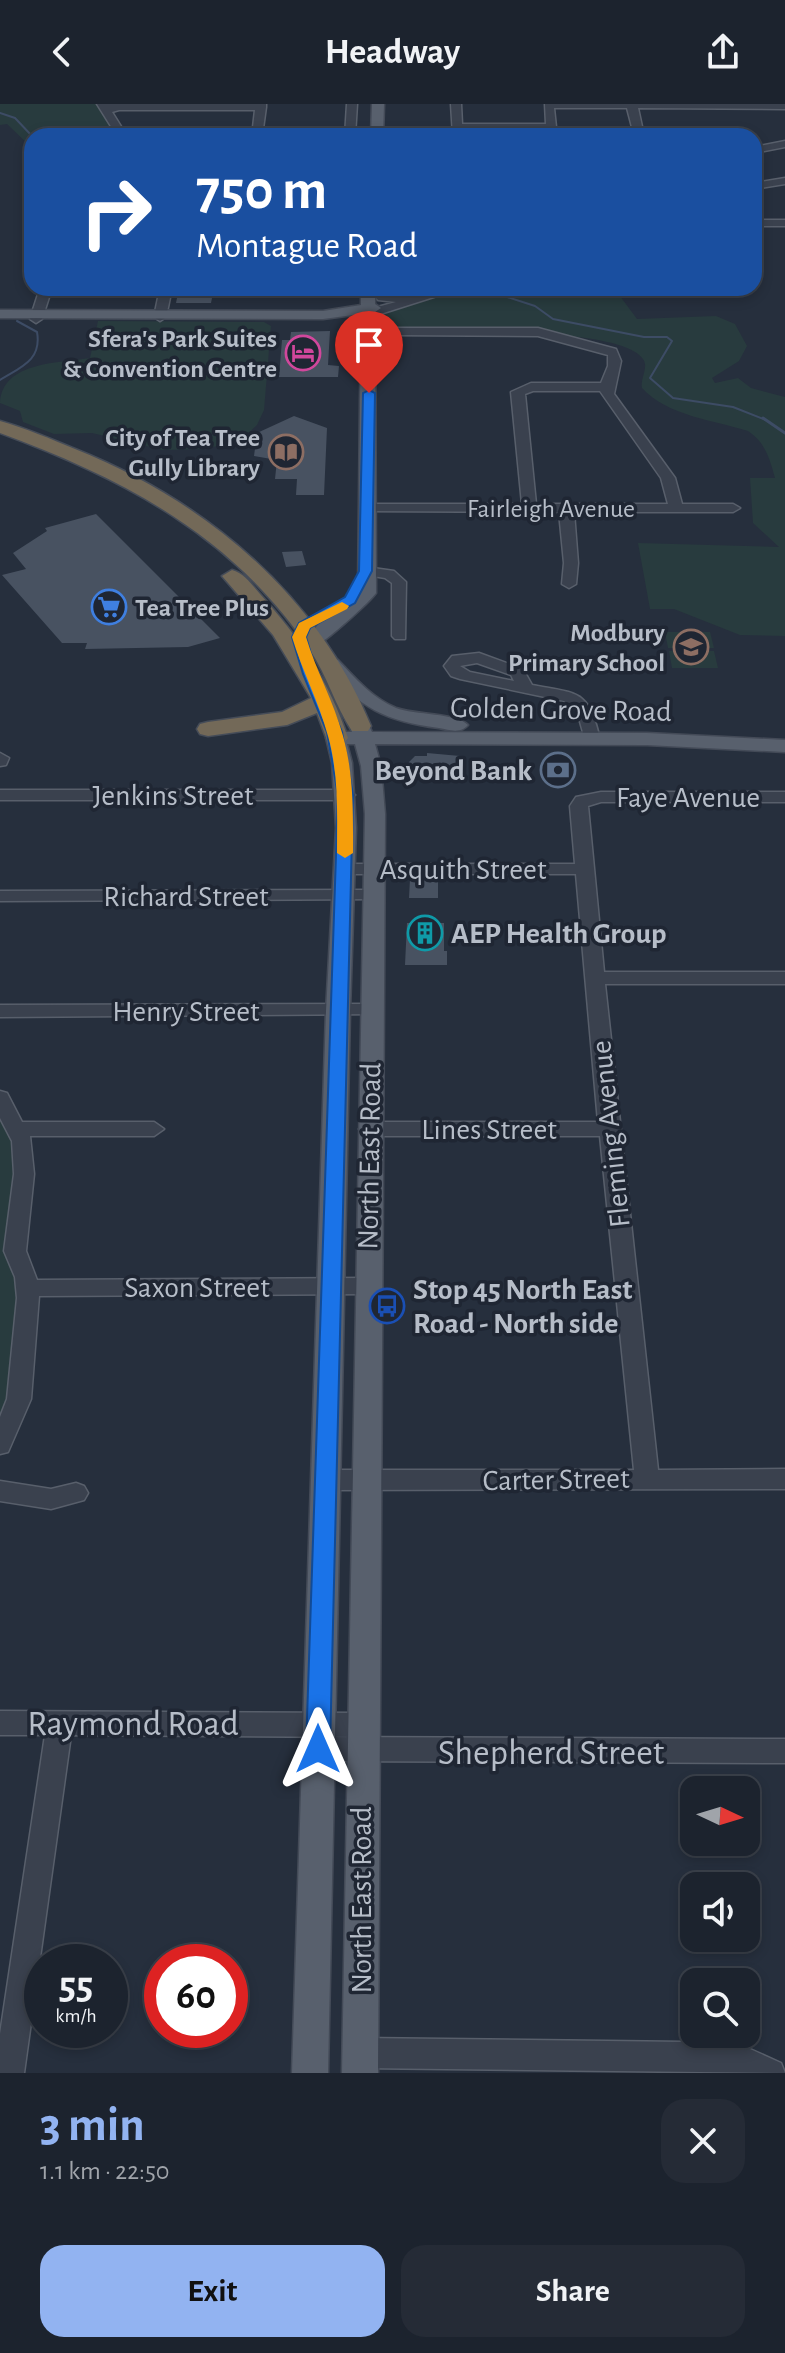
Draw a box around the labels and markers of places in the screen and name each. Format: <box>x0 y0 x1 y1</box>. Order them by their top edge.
pin <box>335 311 403 393</box>
place label: Sfera's Park Suites & Convention Centre <box>63 326 277 382</box>
hotel icon: Sfera's Park Suites & Convention Centre <box>284 334 322 372</box>
place label: City of Tea Tree Gully Library <box>105 425 260 481</box>
library icon: City of Tea Tree Gully Library <box>267 433 305 471</box>
supermarket icon: Tea Tree Plus <box>90 588 128 626</box>
place label: Tea Tree Plus <box>135 595 269 621</box>
place label: Modbury Primary School <box>508 620 665 676</box>
school or university icon: Modbury Primary School <box>672 628 710 666</box>
bank icon: Beyond Bank <box>539 751 577 789</box>
place label: Beyond Bank <box>374 756 532 786</box>
building icon: AEP Health Group <box>406 914 444 952</box>
place label: AEP Health Group <box>451 919 667 949</box>
place label: Stop 45 North East Road - North side <box>413 1275 632 1339</box>
bus stop icon: Stop 45 North East Road - North side <box>368 1287 406 1325</box>

